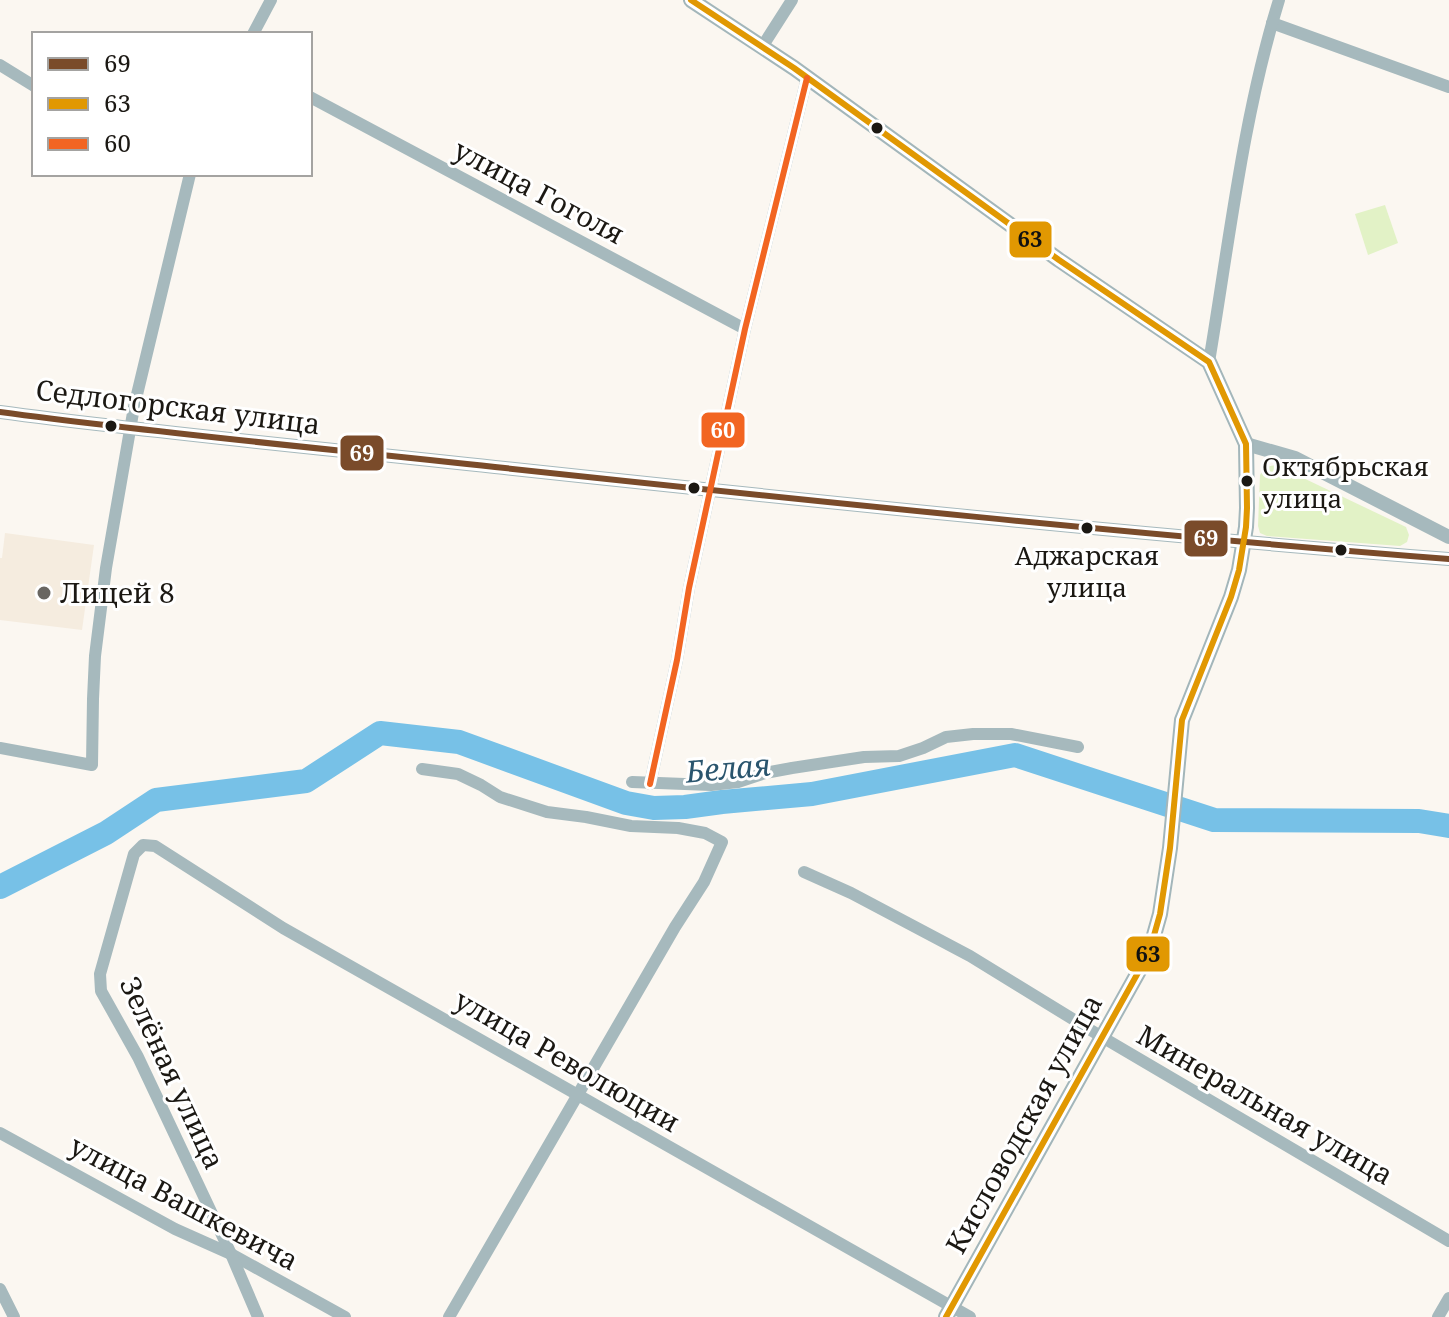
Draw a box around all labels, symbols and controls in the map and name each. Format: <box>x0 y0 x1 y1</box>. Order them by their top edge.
legend <box>32 32 312 176</box>
text: 69 <box>104 46 131 79</box>
text: 63 <box>104 86 131 119</box>
unlabelled marker <box>869 120 885 136</box>
text: 60 <box>104 126 131 159</box>
street label: улица Гоголя <box>447 130 632 252</box>
line badge: 63 <box>1008 220 1053 259</box>
text: 63 <box>1018 223 1042 253</box>
street label: Седлогорская улица <box>34 370 322 442</box>
line badge: 60 <box>700 411 746 449</box>
text: 60 <box>711 414 735 444</box>
unlabelled marker <box>103 418 119 434</box>
line badge: 69 <box>339 434 385 472</box>
text: 69 <box>350 437 374 467</box>
place label: Октябрьская улица <box>1262 448 1429 516</box>
marker: Октябрьская улица <box>1239 473 1255 489</box>
unlabelled marker <box>686 480 702 496</box>
line badge: 69 <box>1183 519 1229 558</box>
marker: Аджарская улица <box>1079 520 1095 536</box>
text: 69 <box>1194 522 1218 552</box>
place label: Аджарская улица <box>1015 537 1159 605</box>
unlabelled marker <box>1333 542 1349 558</box>
place label: Лицей 8 <box>60 573 175 611</box>
marker: Лицей 8 <box>35 584 53 602</box>
water label: Белая <box>683 743 772 792</box>
line badge: 63 <box>1125 935 1171 973</box>
text: 63 <box>1136 938 1160 968</box>
street label: Зелёная улица <box>112 970 234 1175</box>
street label: улица Революции <box>448 980 687 1140</box>
street label: Кисловодская улица <box>936 987 1110 1260</box>
street label: Минеральная улица <box>1131 1015 1400 1193</box>
street label: улица Вашкевича <box>63 1126 306 1279</box>

